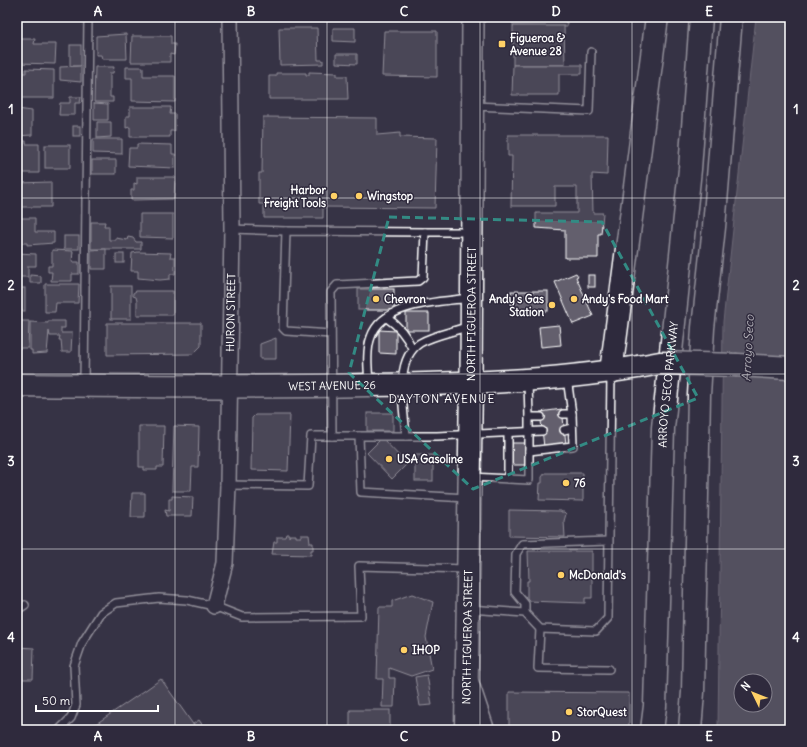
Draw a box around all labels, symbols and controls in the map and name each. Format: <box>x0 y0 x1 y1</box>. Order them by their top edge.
text: A <box>94 3 103 20</box>
text: B <box>247 3 256 20</box>
text: C <box>400 3 409 20</box>
text: D <box>551 3 561 20</box>
text: E <box>705 3 713 20</box>
place label: Figueroa & Avenue 28 <box>510 31 566 58</box>
marker: Figueroa & Avenue 28 <box>497 39 507 49</box>
text: 1 <box>8 101 14 118</box>
text: 1 <box>793 101 799 118</box>
place label: Harbor Freight Tools <box>264 183 326 211</box>
place label: Wingstop <box>367 189 413 204</box>
marker: Harbor Freight Tools <box>329 191 339 201</box>
marker: Wingstop <box>354 191 364 201</box>
street label: NORTH FIGUEROA STREET <box>464 246 479 381</box>
street label: HURON STREET <box>223 273 238 352</box>
text: 2 <box>7 277 15 294</box>
text: 2 <box>792 277 800 294</box>
place label: Chevron <box>384 292 426 306</box>
place label: Andy's Gas Station <box>489 292 545 319</box>
place label: Andy's Food Mart <box>582 292 669 307</box>
marker: Chevron <box>371 294 381 304</box>
marker: Andy's Food Mart <box>569 294 579 304</box>
marker: Andy's Gas Station <box>547 300 557 310</box>
water label: Arroyo Seco <box>738 313 757 382</box>
street label: ARROYO SECO PARKWAY <box>655 321 681 448</box>
street label: WEST AVENUE 26 <box>288 378 376 393</box>
district label: DAYTON AVENUE <box>388 391 496 406</box>
place label: USA Gasoline <box>397 452 463 466</box>
text: 3 <box>7 453 15 470</box>
text: 3 <box>792 453 800 470</box>
marker: USA Gasoline <box>384 454 394 464</box>
place label: 76 <box>574 476 586 490</box>
marker: 76 <box>561 478 571 488</box>
place label: McDonald's <box>569 568 626 582</box>
street label: NORTH FIGUEROA STREET <box>459 569 475 704</box>
marker: McDonald's <box>556 570 566 580</box>
text: 4 <box>7 629 15 646</box>
text: 4 <box>792 629 800 646</box>
place label: IHOP <box>412 643 440 657</box>
marker: IHOP <box>399 645 409 655</box>
north arrow <box>733 673 773 713</box>
text: N <box>738 679 753 694</box>
scale bar <box>36 687 158 713</box>
text: 50 m <box>42 693 71 708</box>
place label: StorQuest <box>577 705 627 719</box>
marker: StorQuest <box>564 707 574 717</box>
text: A <box>94 728 103 745</box>
text: B <box>247 728 256 745</box>
text: C <box>400 728 409 745</box>
text: D <box>551 728 561 745</box>
text: E <box>705 728 713 745</box>

